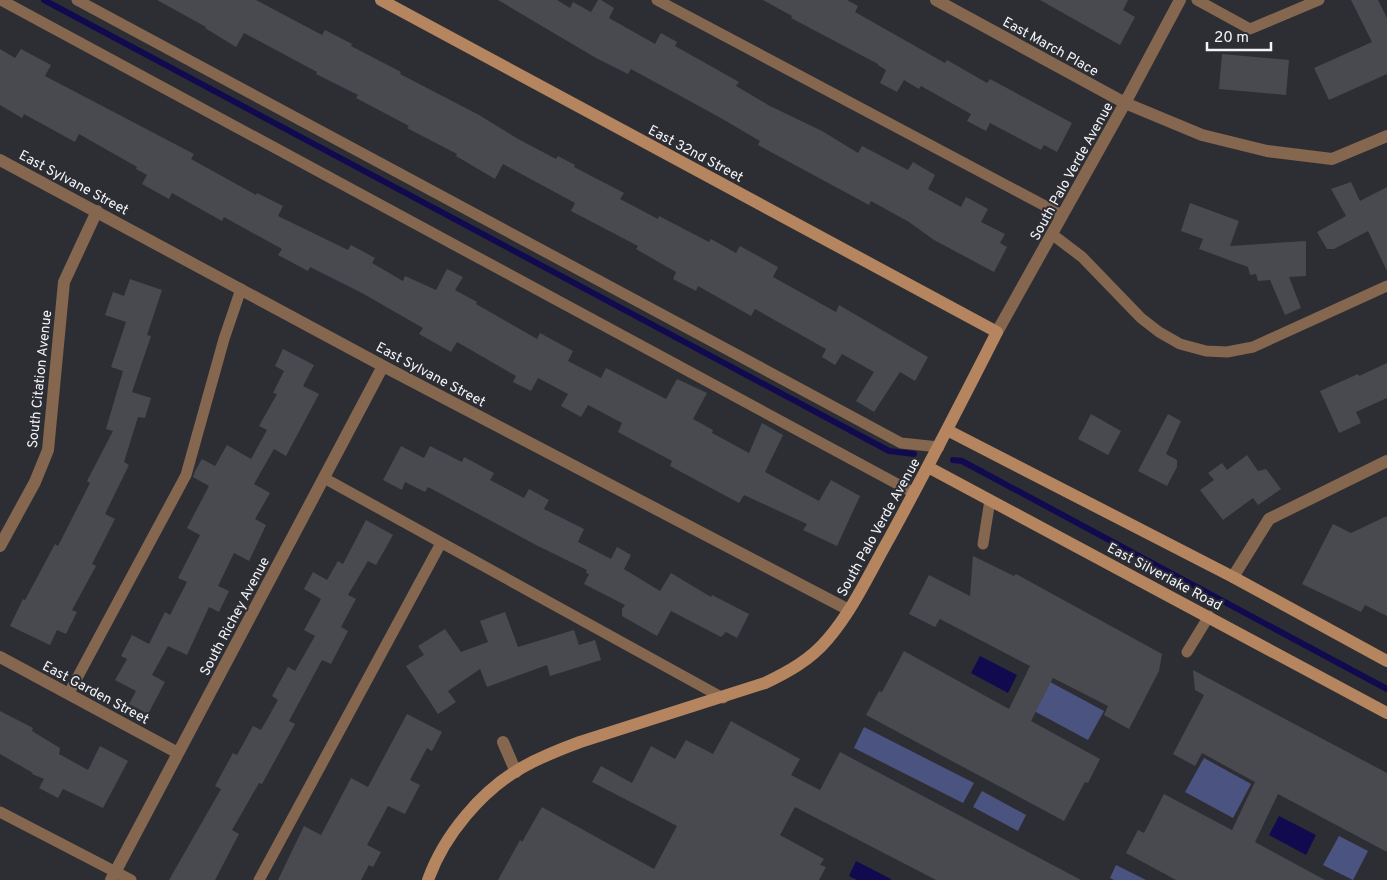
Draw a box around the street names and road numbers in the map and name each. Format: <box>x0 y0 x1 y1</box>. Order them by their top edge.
street label: East March Place <box>999 14 1101 81</box>
street label: South Palo Verde Avenue <box>1027 100 1117 244</box>
street label: East 32nd Street <box>645 122 746 187</box>
street label: East Sylvane Street <box>16 147 131 219</box>
street label: South Citation Avenue <box>25 309 56 449</box>
street label: East Sylvane Street <box>373 339 488 411</box>
street label: South Palo Verde Avenue <box>834 456 924 600</box>
street label: East Silverlake Road <box>1104 540 1225 615</box>
street label: South Richey Avenue <box>197 554 274 679</box>
street label: East Garden Street <box>39 658 151 729</box>

